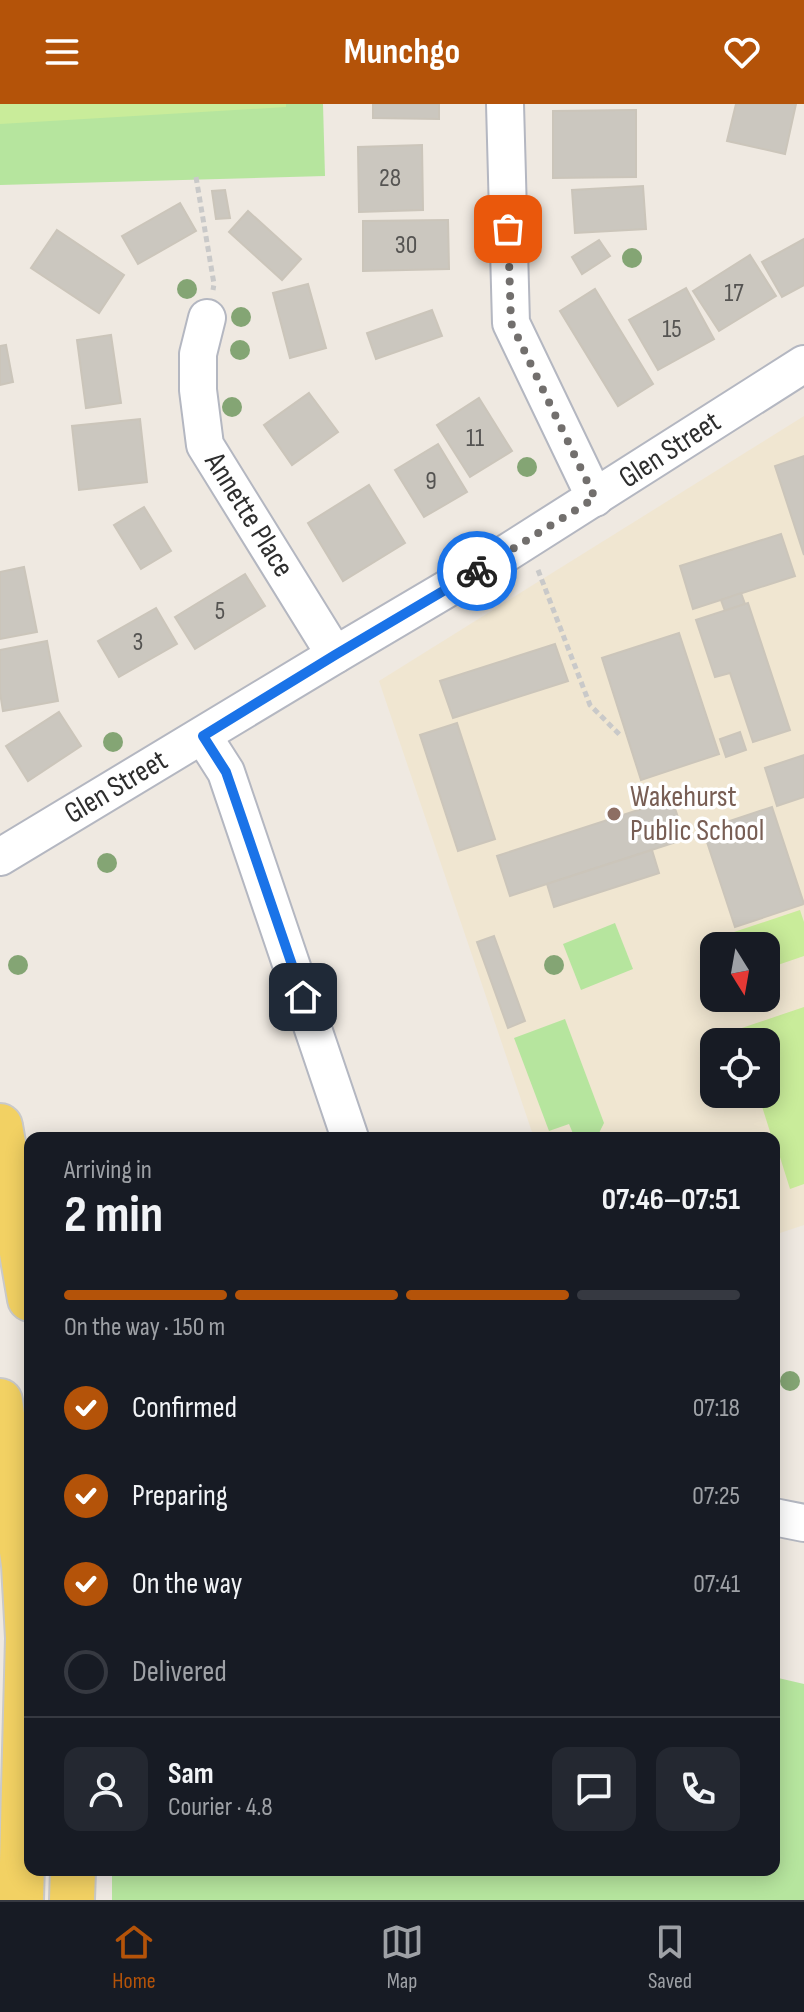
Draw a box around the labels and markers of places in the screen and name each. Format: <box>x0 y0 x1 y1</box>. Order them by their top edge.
pin <box>474 195 542 263</box>
place label: Wakehurst Public School <box>630 779 764 849</box>
marker: Wakehurst Public School <box>605 805 623 823</box>
pin <box>269 963 337 1031</box>

